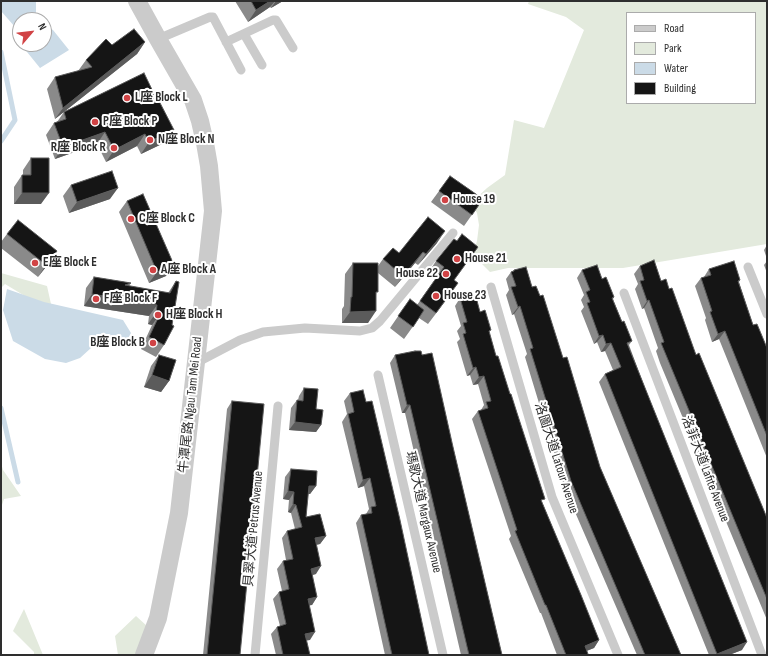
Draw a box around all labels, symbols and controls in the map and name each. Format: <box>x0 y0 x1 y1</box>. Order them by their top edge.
north arrow <box>12 12 52 52</box>
legend <box>626 12 756 104</box>
text: N <box>35 21 49 32</box>
text: Road <box>664 21 684 36</box>
text: Park <box>664 41 682 56</box>
text: Water <box>664 61 688 76</box>
text: Building <box>664 81 696 96</box>
place label: L座 Block L <box>135 90 188 106</box>
marker: L座 Block L <box>122 93 132 103</box>
place label: P座 Block P <box>103 114 157 130</box>
marker: P座 Block P <box>90 117 100 127</box>
place label: N座 Block N <box>158 132 214 148</box>
marker: N座 Block N <box>145 135 155 145</box>
place label: R座 Block R <box>51 140 106 156</box>
marker: R座 Block R <box>109 143 119 153</box>
place label: House 19 <box>453 192 495 208</box>
marker: House 19 <box>440 195 450 205</box>
place label: C座 Block C <box>139 211 195 227</box>
marker: C座 Block C <box>126 214 136 224</box>
place label: House 21 <box>465 251 507 267</box>
marker: House 21 <box>452 254 462 264</box>
place label: E座 Block E <box>43 255 97 271</box>
marker: E座 Block E <box>30 258 40 268</box>
place label: A座 Block A <box>161 262 216 278</box>
marker: A座 Block A <box>148 265 158 275</box>
place label: House 22 <box>396 266 438 282</box>
marker: House 22 <box>441 269 451 279</box>
place label: House 23 <box>444 288 486 304</box>
place label: F座 Block F <box>104 291 157 307</box>
marker: House 23 <box>431 291 441 301</box>
marker: F座 Block F <box>91 294 101 304</box>
place label: H座 Block H <box>166 307 222 323</box>
marker: H座 Block H <box>153 310 163 320</box>
place label: B座 Block B <box>90 335 145 351</box>
street label: 牛潭尾路 Ngau Tam Mei Road <box>176 336 206 474</box>
marker: B座 Block B <box>148 338 158 348</box>
street label: 洛圖大道 Latour Avenue <box>531 400 581 516</box>
street label: 洛菲大道 Lafite Avenue <box>678 414 732 524</box>
street label: 瑪歌大道 Margaux Avenue <box>401 450 445 574</box>
street label: 貝翠大道 Petrus Avenue <box>241 470 267 588</box>

